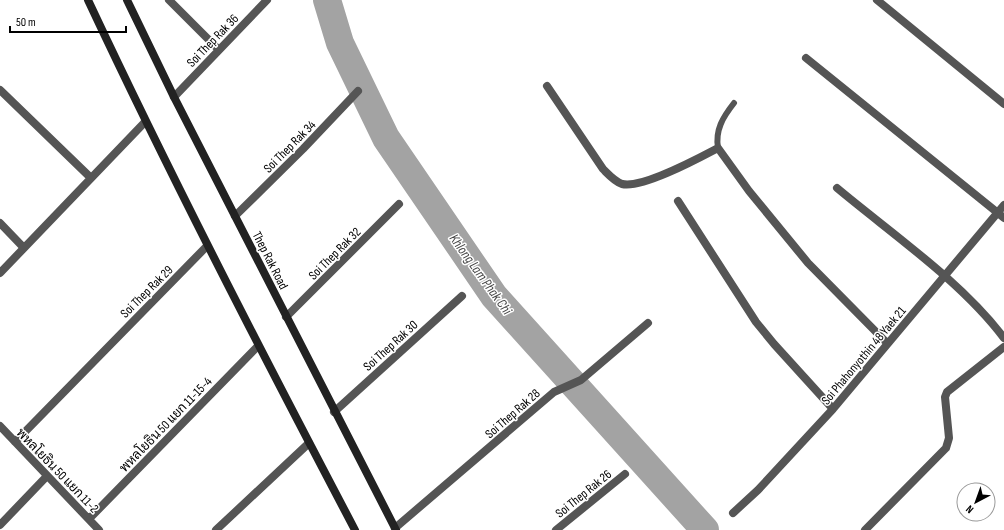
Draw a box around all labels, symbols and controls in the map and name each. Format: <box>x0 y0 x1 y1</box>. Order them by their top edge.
scale bar <box>10 8 126 34</box>
street label: Soi Thep Rak 36 <box>183 11 242 71</box>
text: 50 m <box>16 15 36 30</box>
street label: Soi Thep Rak 34 <box>260 117 320 176</box>
street label: Soi Thep Rak 32 <box>305 224 364 283</box>
street label: Thep Rak Road <box>249 229 292 292</box>
water label: Khlong Lam Phak Chi <box>446 231 516 318</box>
street label: Soi Thep Rak 29 <box>117 262 177 321</box>
street label: Soi Phahonyothin 48 Yaek 21 <box>818 303 910 408</box>
street label: Soi Thep Rak 30 <box>360 317 421 374</box>
street label: พหลโยธิน 50 แยก 11-15-4 <box>115 373 216 476</box>
street label: Soi Thep Rak 28 <box>482 385 544 442</box>
street label: พหลโยธิน 50 แยก 11-2 <box>13 424 103 516</box>
street label: Soi Thep Rak 26 <box>552 466 615 521</box>
north arrow <box>956 482 996 522</box>
text: N <box>963 502 976 516</box>

